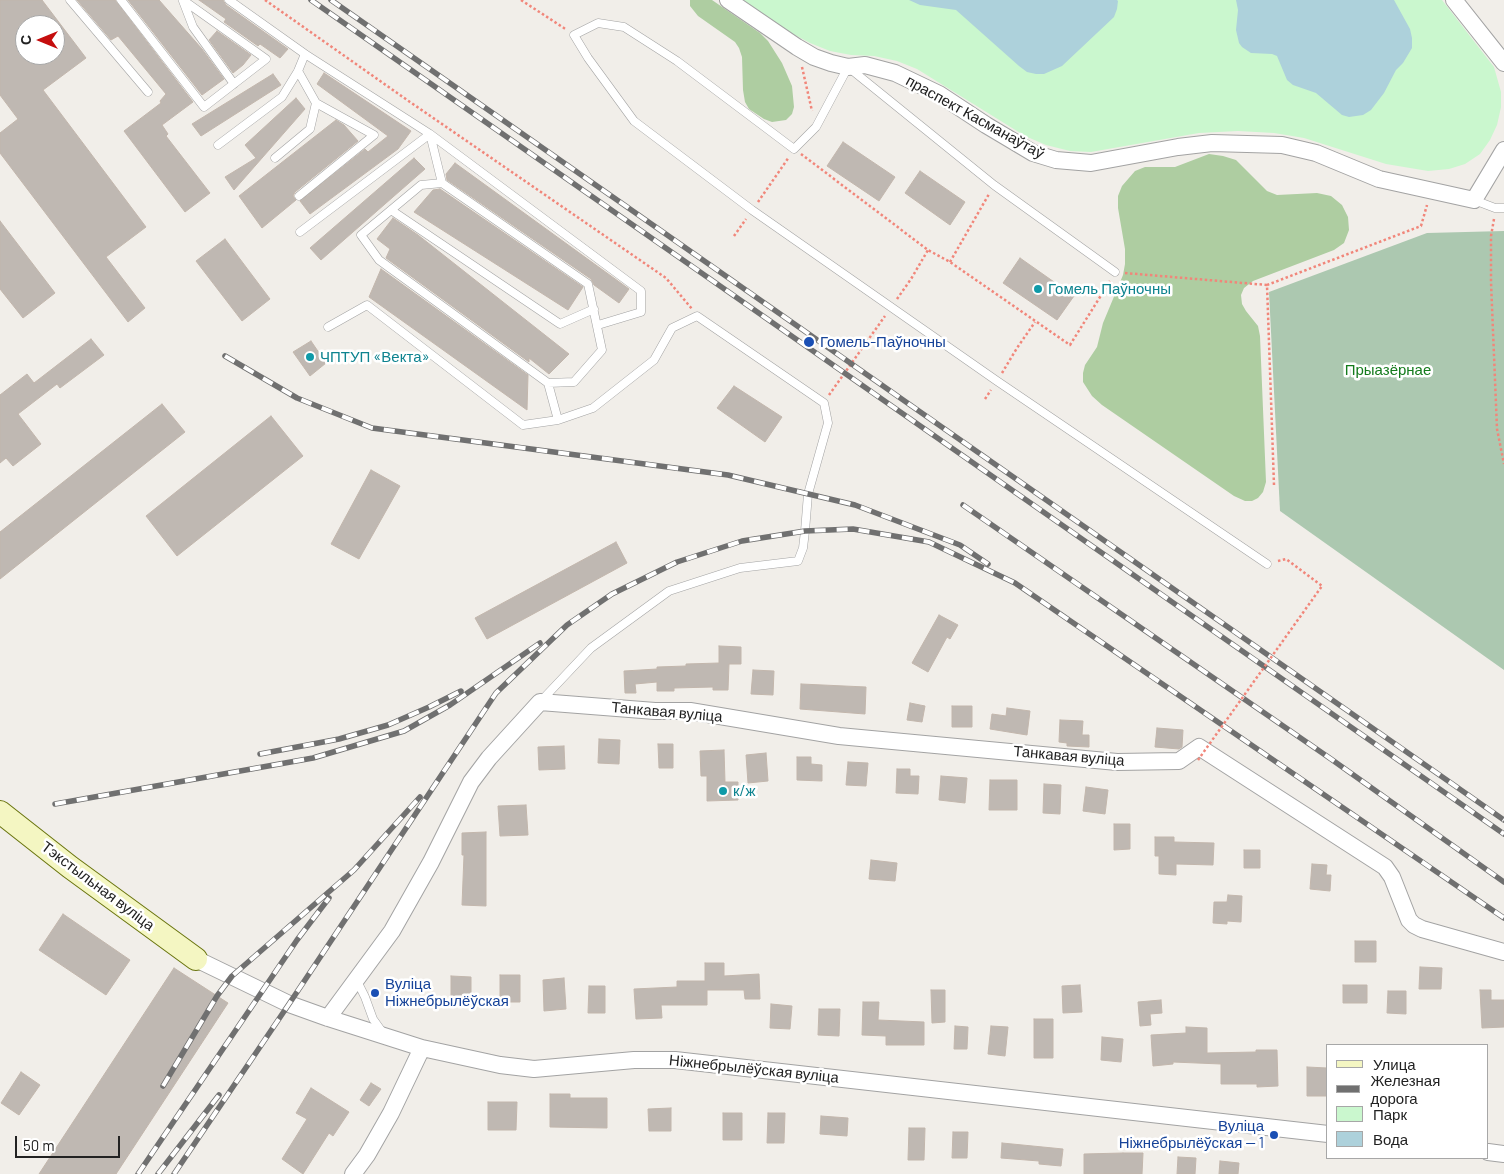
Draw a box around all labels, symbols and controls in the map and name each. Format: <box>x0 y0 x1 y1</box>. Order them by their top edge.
north arrow <box>15 15 65 65</box>
text: С <box>17 35 34 45</box>
street label: праспект Касманаўтаў <box>903 71 1047 163</box>
place label: Гомель Паўночны <box>1048 280 1171 298</box>
marker: Гомель Паўночны <box>1032 283 1044 295</box>
place label: Гомель-Паўночны <box>820 333 946 351</box>
marker: Гомель-Паўночны <box>802 335 816 349</box>
place label: ЧПТУП «Векта» <box>320 348 430 366</box>
marker: ЧПТУП «Векта» <box>304 351 316 363</box>
park label: Прыазёрнае <box>1345 361 1431 379</box>
street label: Танкавая вуліца <box>611 698 723 726</box>
street label: Танкавая вуліца <box>1013 742 1125 770</box>
place label: к/ж <box>733 782 756 800</box>
marker: к/ж <box>717 785 729 797</box>
street label: Тэкстыльная вуліца <box>38 838 158 934</box>
place label: Вуліца Ніжнебрылёўская <box>385 975 509 1010</box>
marker: Вуліца Ніжнебрылёўская <box>369 987 381 999</box>
legend <box>1326 1044 1489 1159</box>
street label: Ніжнебрылёўская вуліца <box>668 1051 840 1087</box>
text: Улица <box>1373 1055 1416 1073</box>
text: Железная дорога <box>1370 1071 1440 1107</box>
text: Парк <box>1373 1105 1407 1123</box>
place label: Вуліца Ніжнебрылёўская — 1 <box>1119 1117 1264 1152</box>
scale bar <box>18 1126 122 1158</box>
marker: Вуліца Ніжнебрылёўская — 1 <box>1268 1129 1280 1141</box>
text: Вода <box>1373 1130 1408 1148</box>
text: 50 m <box>23 1136 55 1154</box>

